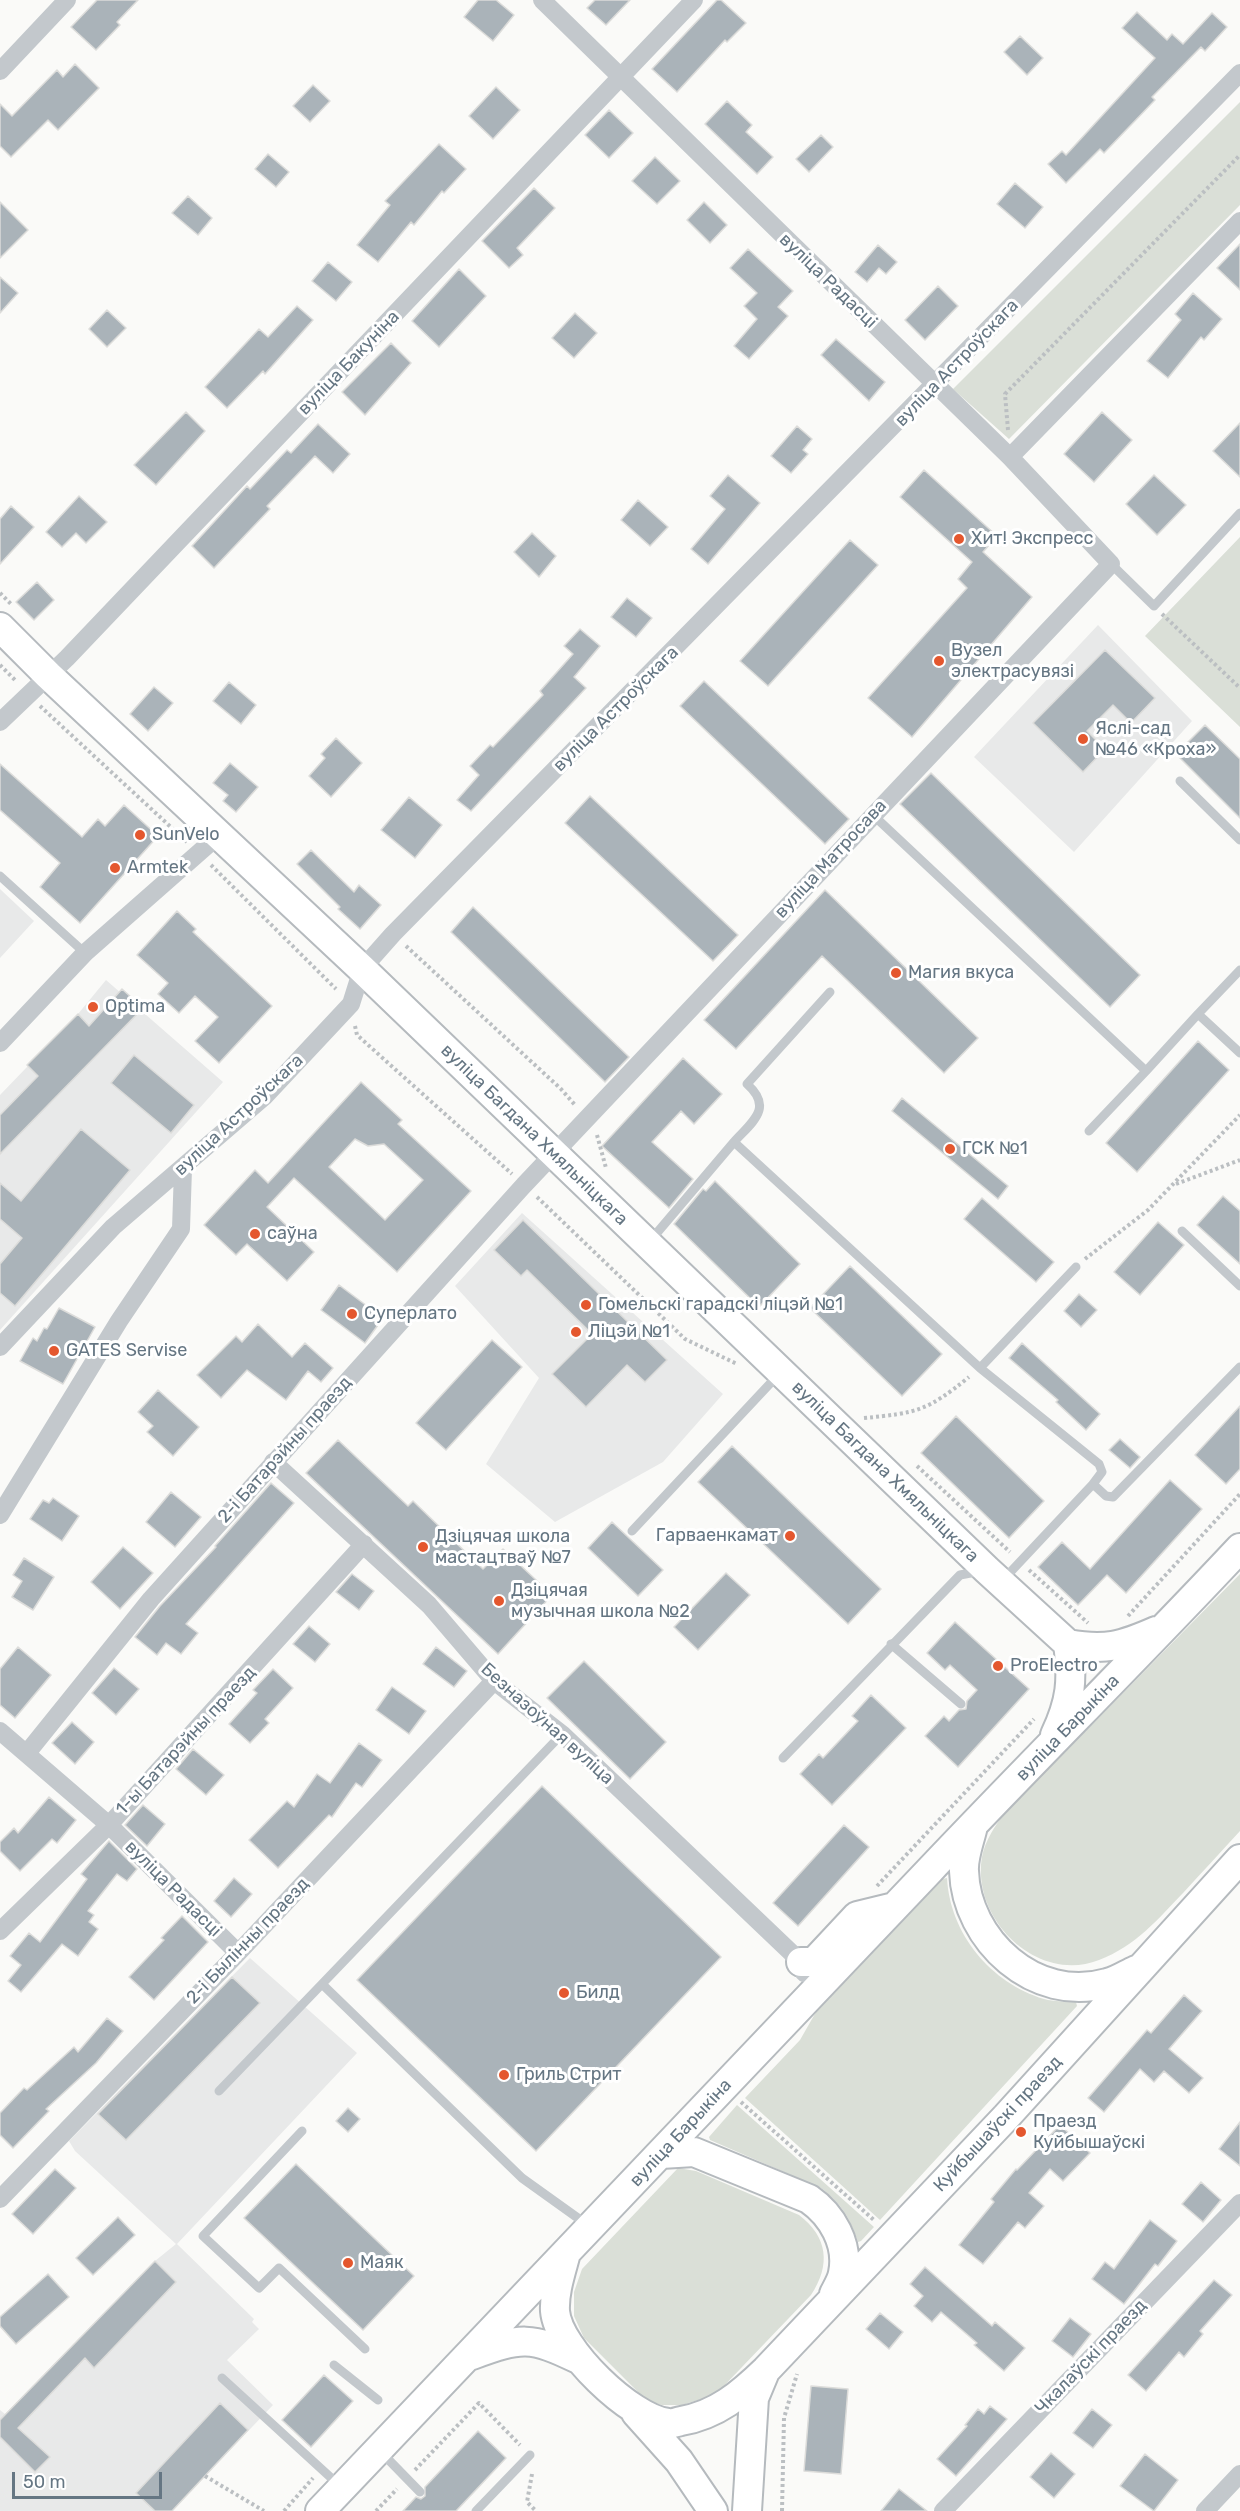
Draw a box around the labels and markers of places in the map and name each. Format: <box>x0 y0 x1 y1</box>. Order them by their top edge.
place label: Хит! Экспресс <box>971 528 1093 550</box>
marker: Хит! Экспресс <box>952 532 966 546</box>
place label: Вузел электрасувязі <box>951 640 1074 682</box>
marker: Вузел электрасувязі <box>932 654 946 668</box>
place label: Яслі-сад №46 «Кроха» <box>1095 718 1216 760</box>
marker: Яслі-сад №46 «Кроха» <box>1076 732 1090 746</box>
place label: SunVelo <box>152 824 220 846</box>
marker: SunVelo <box>133 828 147 842</box>
place label: Armtek <box>127 857 188 879</box>
marker: Armtek <box>108 861 122 875</box>
place label: Магия вкуса <box>908 962 1014 984</box>
marker: Магия вкуса <box>889 966 903 980</box>
place label: Optima <box>105 996 165 1018</box>
marker: Optima <box>86 1000 100 1014</box>
place label: ГСК №1 <box>962 1138 1028 1160</box>
marker: ГСК №1 <box>943 1142 957 1156</box>
place label: саўна <box>267 1223 318 1245</box>
marker: саўна <box>248 1227 262 1241</box>
place label: Гомельскі гарадскі ліцэй №1 <box>598 1294 843 1316</box>
marker: Гомельскі гарадскі ліцэй №1 <box>579 1298 593 1312</box>
place label: Суперлато <box>364 1303 457 1325</box>
marker: Суперлато <box>345 1307 359 1321</box>
place label: Ліцэй №1 <box>588 1321 670 1343</box>
marker: Ліцэй №1 <box>569 1325 583 1339</box>
place label: GATES Servise <box>66 1340 187 1362</box>
marker: GATES Servise <box>47 1344 61 1358</box>
place label: Гарваенкамат <box>656 1525 778 1547</box>
place label: Дзіцячая школа мастацтваў №7 <box>435 1526 571 1568</box>
marker: Гарваенкамат <box>783 1529 797 1543</box>
marker: Дзіцячая школа мастацтваў №7 <box>416 1540 430 1554</box>
place label: Дзіцячая музычная школа №2 <box>511 1580 690 1622</box>
marker: Дзіцячая музычная школа №2 <box>492 1594 506 1608</box>
place label: ProElectro <box>1010 1655 1098 1677</box>
marker: ProElectro <box>991 1659 1005 1673</box>
place label: Билд <box>576 1982 620 2004</box>
marker: Билд <box>557 1986 571 2000</box>
place label: Гриль Стрит <box>516 2064 622 2086</box>
marker: Гриль Стрит <box>497 2068 511 2082</box>
place label: Праезд Куйбышаўскі <box>1033 2111 1145 2154</box>
marker: Праезд Куйбышаўскі <box>1014 2125 1028 2139</box>
place label: Маяк <box>360 2252 404 2274</box>
marker: Маяк <box>341 2256 355 2270</box>

